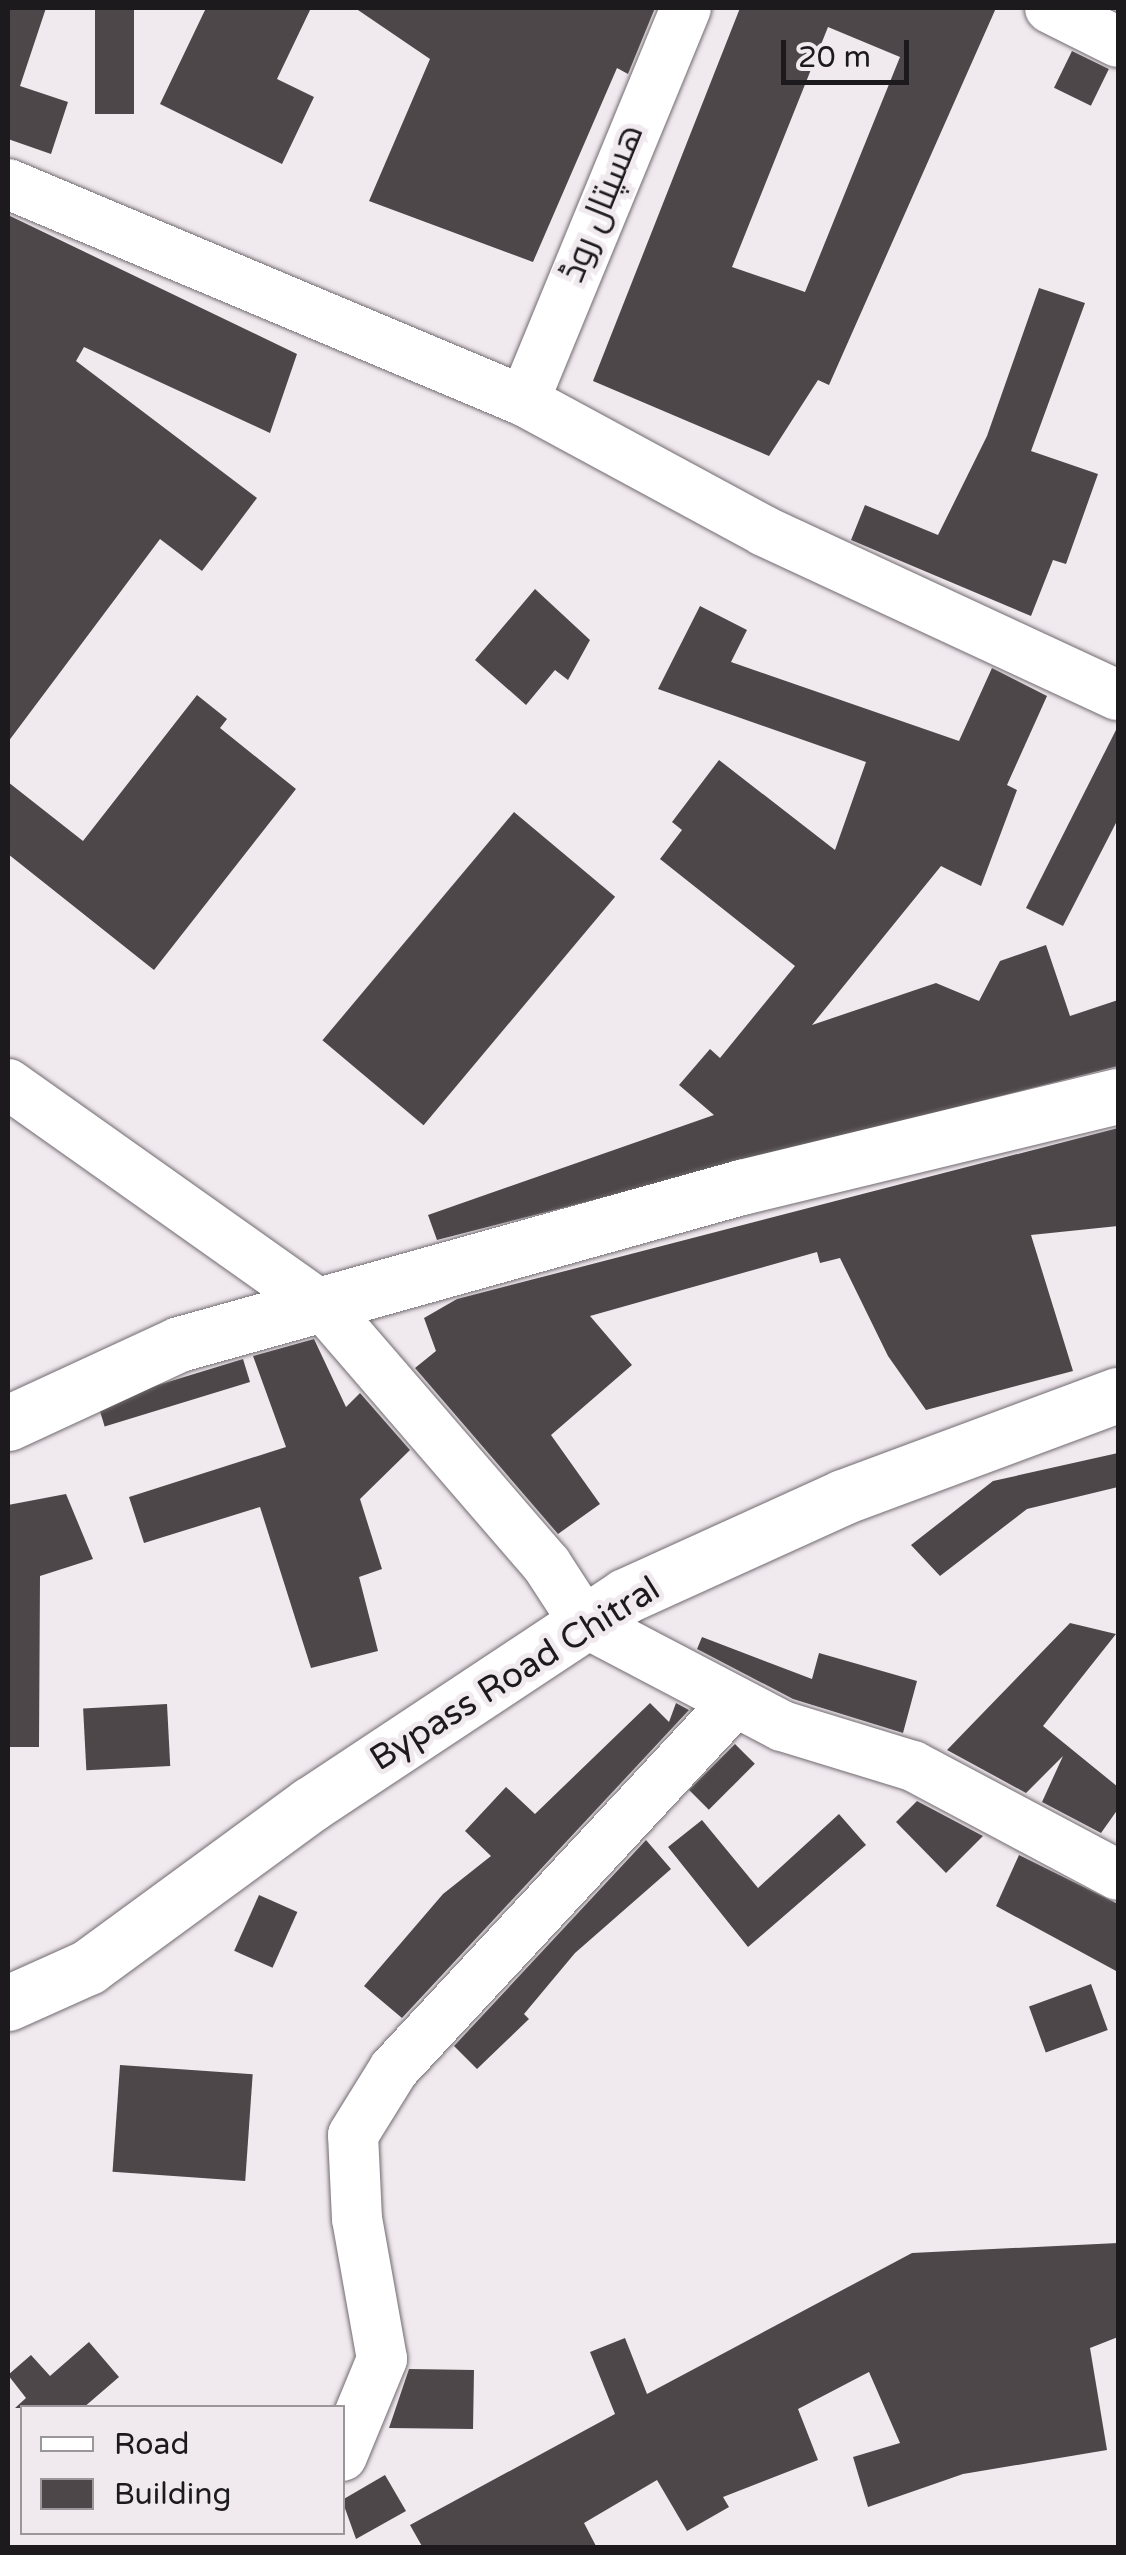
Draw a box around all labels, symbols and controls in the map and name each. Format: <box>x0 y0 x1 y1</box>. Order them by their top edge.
scale bar <box>786 20 914 82</box>
text: 20 m <box>798 39 871 76</box>
street label: ھسپتال روڈ <box>551 118 653 288</box>
street label: Bypass Road Chitral <box>362 1568 668 1780</box>
legend <box>20 2405 345 2535</box>
text: Road <box>114 2426 189 2463</box>
text: Building <box>114 2476 231 2513</box>

